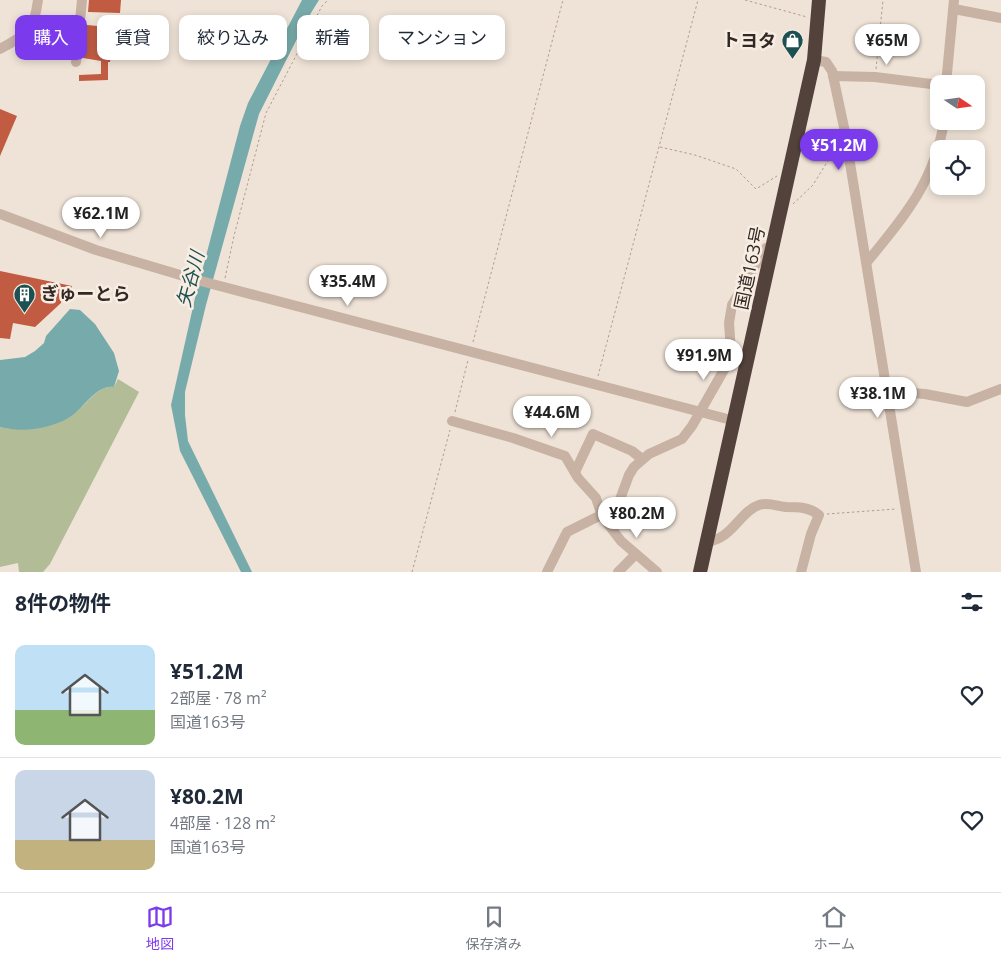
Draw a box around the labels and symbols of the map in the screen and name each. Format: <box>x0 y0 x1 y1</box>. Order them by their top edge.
pin: ¥65M <box>857 23 917 66</box>
place label: トヨタ <box>722 28 776 52</box>
shop icon: トヨタ <box>780 29 804 60</box>
north arrow <box>930 75 985 130</box>
pin: ¥51.2M <box>798 128 880 171</box>
pin: ¥62.1M <box>60 196 142 239</box>
street label: 国道163号 <box>728 224 770 312</box>
water label: 矢谷川 <box>170 246 210 310</box>
pin: ¥35.4M <box>307 264 389 307</box>
place label: ぎゅーとら <box>41 281 130 305</box>
building icon: ぎゅーとら <box>13 282 37 313</box>
pin: ¥91.9M <box>663 338 745 381</box>
pin: ¥38.1M <box>837 376 919 419</box>
pin: ¥44.6M <box>511 396 593 438</box>
pin: ¥80.2M <box>596 496 678 539</box>

